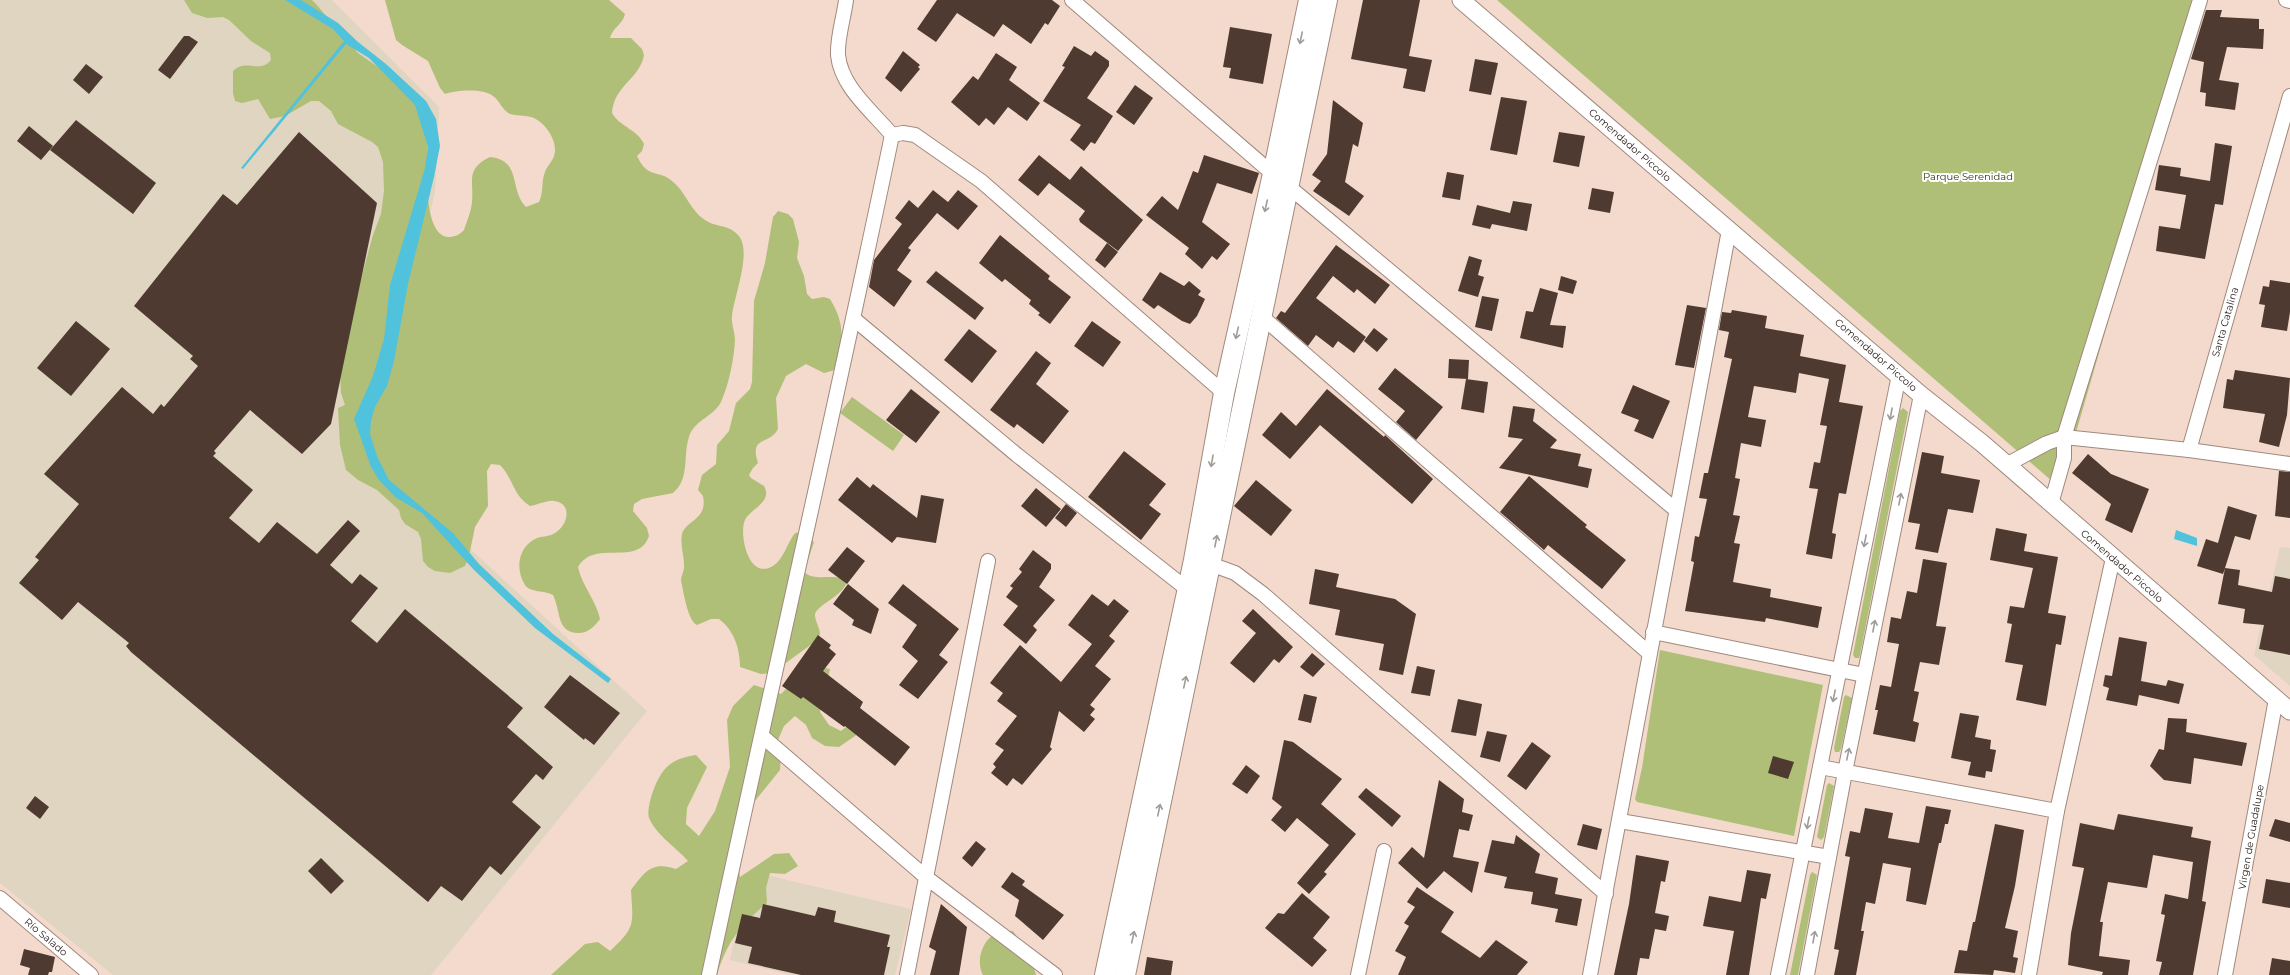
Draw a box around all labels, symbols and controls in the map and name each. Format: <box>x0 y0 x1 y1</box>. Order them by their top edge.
one-way arrow <box>1297 31 1305 44</box>
street label: Comendador Piccolo <box>1586 106 1674 184</box>
park label: Parque Serenidad <box>1923 170 2013 183</box>
one-way arrow <box>1261 200 1269 213</box>
street label: Santa Catalina <box>2209 286 2241 358</box>
street label: Comendador Piccolo <box>1832 316 1920 394</box>
one-way arrow <box>1233 326 1241 339</box>
one-way arrow <box>1887 407 1895 420</box>
one-way arrow <box>1207 454 1215 467</box>
one-way arrow <box>1897 493 1905 506</box>
street label: Comendador Piccolo <box>2078 527 2166 605</box>
one-way arrow <box>1861 534 1869 547</box>
one-way arrow <box>1212 535 1220 548</box>
one-way arrow <box>1871 620 1879 633</box>
one-way arrow <box>1182 676 1190 689</box>
one-way arrow <box>1830 689 1838 702</box>
one-way arrow <box>1845 748 1853 761</box>
street label: Virgen de Guadalupe <box>2235 783 2267 891</box>
one-way arrow <box>1155 803 1163 816</box>
one-way arrow <box>1804 816 1812 829</box>
street label: Río Salado <box>22 915 70 959</box>
one-way arrow <box>1129 931 1137 944</box>
one-way arrow <box>1811 931 1819 944</box>

